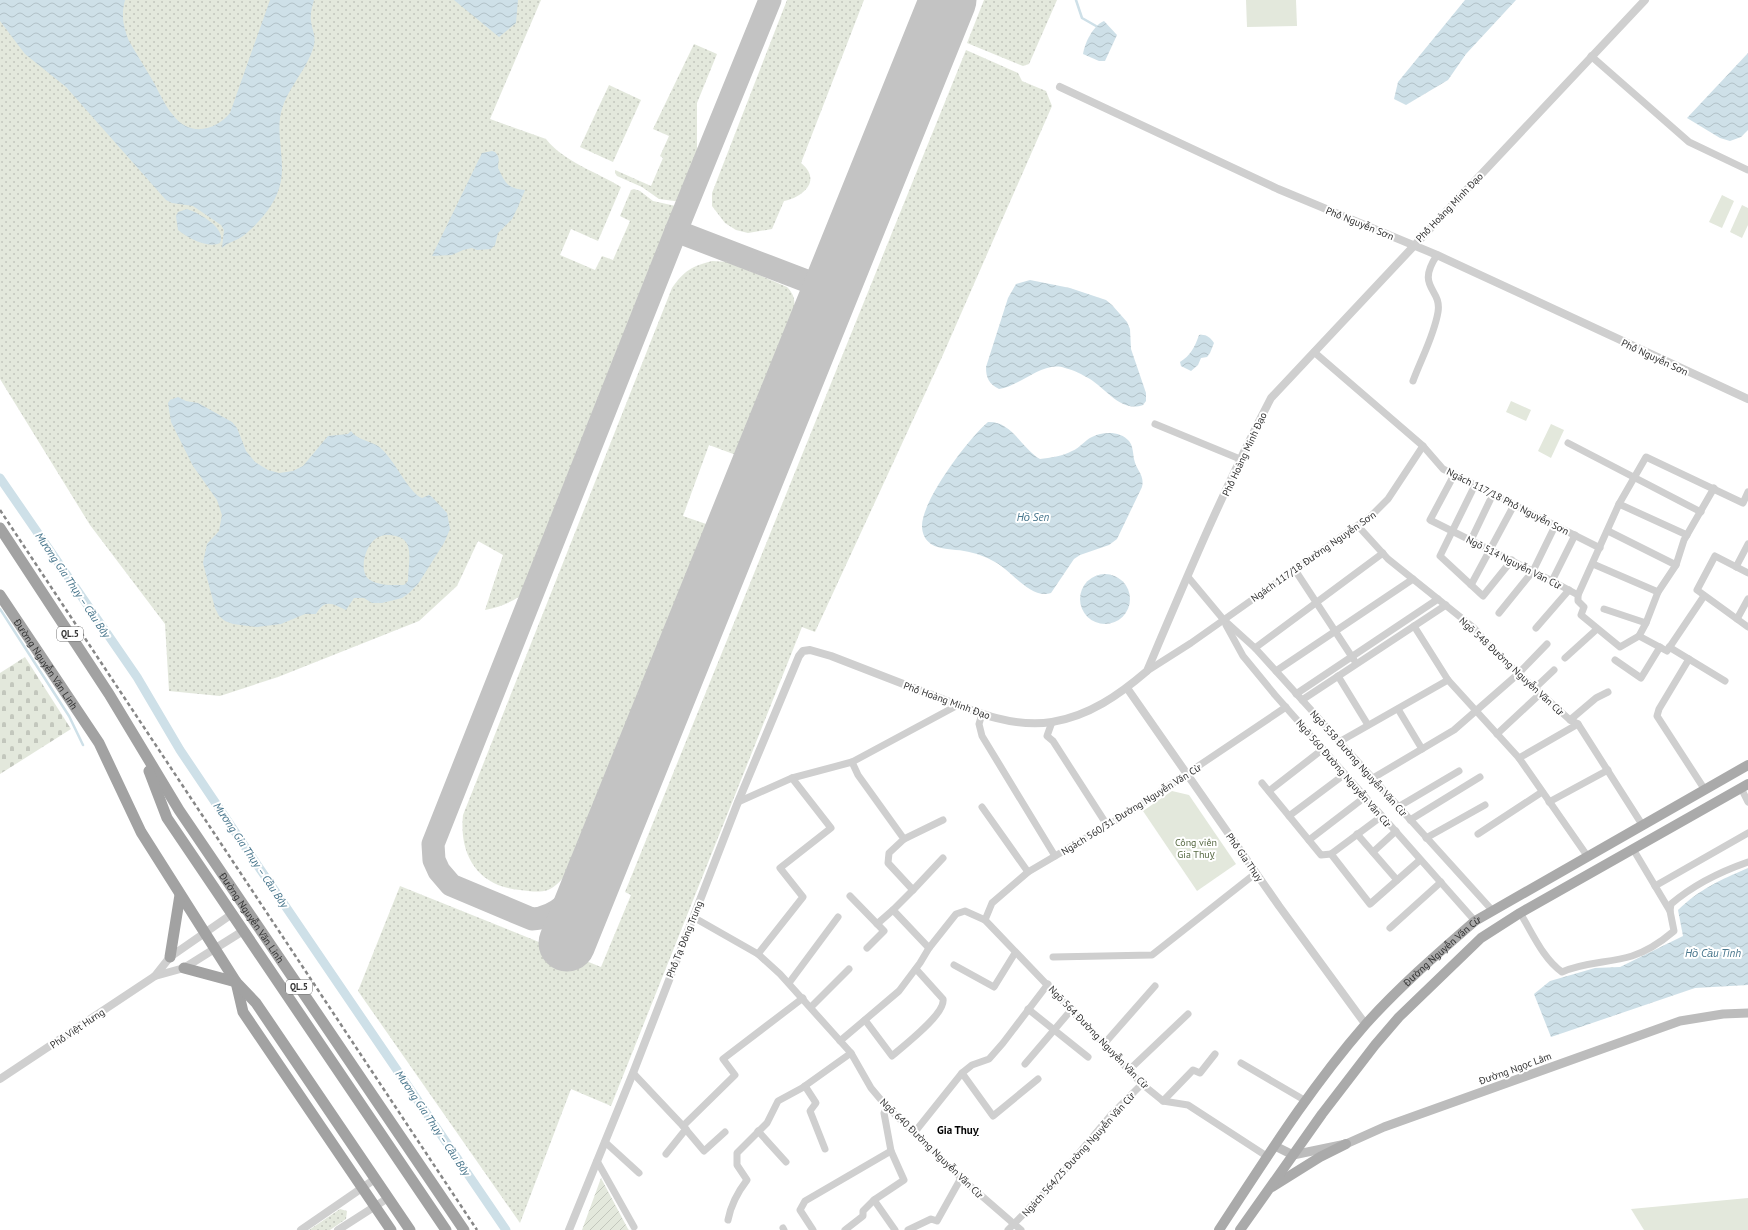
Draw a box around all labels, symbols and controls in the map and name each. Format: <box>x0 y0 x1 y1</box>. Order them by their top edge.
street label: Phố Hoàng Minh Đạo <box>1413 170 1486 245</box>
street label: Phố Nguyễn Sơn <box>1324 204 1396 243</box>
street label: Phố Nguyễn Sơn <box>1619 336 1690 379</box>
street label: Phố Hoàng Minh Đạo <box>1219 410 1270 498</box>
street label: Ngách 117/18 Phố Nguyễn Sơn <box>1444 465 1571 538</box>
street label: Ngách 117/18 Đường Nguyễn Sơn <box>1248 508 1378 605</box>
water label: Hồ Sen <box>1017 510 1049 524</box>
water label: Mương Gia Thụy – Cầu Bây <box>32 530 114 641</box>
street label: Ngõ 514 Nguyễn Văn Cừ <box>1464 533 1564 592</box>
street label: Ngõ 548 Đường Nguyễn Văn Cừ <box>1456 614 1567 719</box>
street label: Đường Nguyễn Văn Linh <box>10 616 81 712</box>
road number: QL.5 <box>57 627 83 641</box>
street label: Phố Hoàng Minh Đạo <box>902 679 992 722</box>
street label: Ngõ 558 Đường Nguyễn Văn Cừ <box>1307 707 1410 819</box>
street label: Ngõ 560 Đường Nguyễn Văn Cừ <box>1293 717 1394 830</box>
street label: Ngách 560/31 Đường Nguyễn Văn Cừ <box>1059 761 1204 858</box>
water label: Mương Gia Thụy – Cầu Bây <box>210 800 292 911</box>
street label: Phố Gia Thụy <box>1223 830 1266 884</box>
park label: Công viên Gia Thuỵ <box>1175 836 1217 861</box>
street label: Đường Nguyễn Văn Linh <box>216 869 287 965</box>
street label: Phố Tạ Đông Trung <box>663 899 706 980</box>
street label: Đường Nguyễn Văn Cừ <box>1400 913 1484 990</box>
water label: Hồ Cầu Tình <box>1685 946 1741 960</box>
road number: QL.5 <box>286 980 312 994</box>
street label: Ngõ 564 Đường Nguyễn Văn Cừ <box>1046 983 1152 1092</box>
street label: Phố Việt Hưng <box>48 1005 107 1051</box>
street label: Đường Ngọc Lâm <box>1476 1049 1553 1088</box>
water label: Mương Gia Thụy – Cầu Bây <box>392 1068 474 1179</box>
street label: Ngách 564/25 Đường Nguyễn Văn Cừ <box>1019 1089 1138 1219</box>
street label: Ngõ 640 Đường Nguyễn Văn Cừ <box>877 1095 986 1201</box>
district label: Gia Thuỵ <box>937 1123 980 1137</box>

